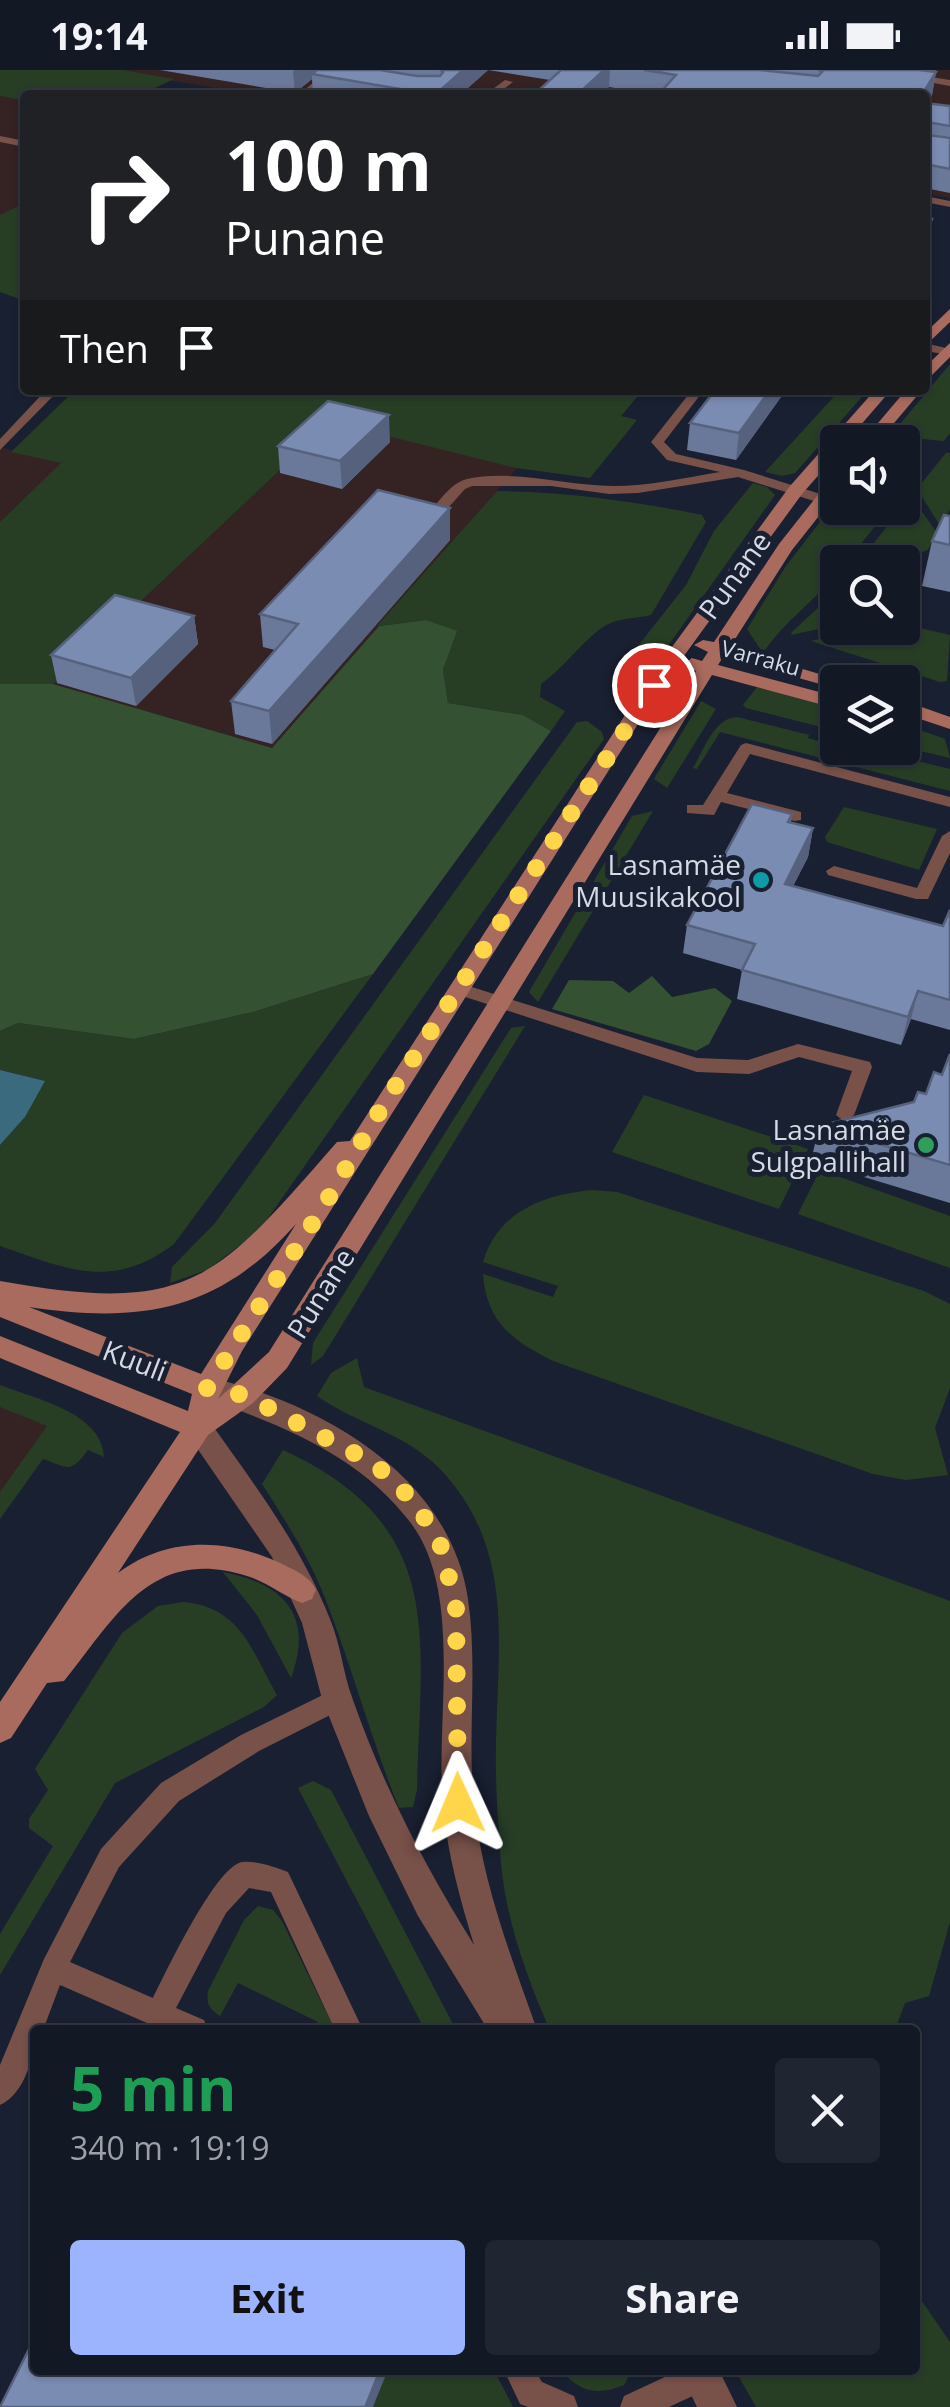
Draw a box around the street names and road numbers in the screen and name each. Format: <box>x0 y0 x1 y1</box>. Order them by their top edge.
street label: Punane <box>689 524 779 626</box>
street label: Varraku <box>718 632 804 682</box>
street label: Punane <box>277 1241 363 1345</box>
street label: Kuuli <box>98 1331 172 1389</box>

